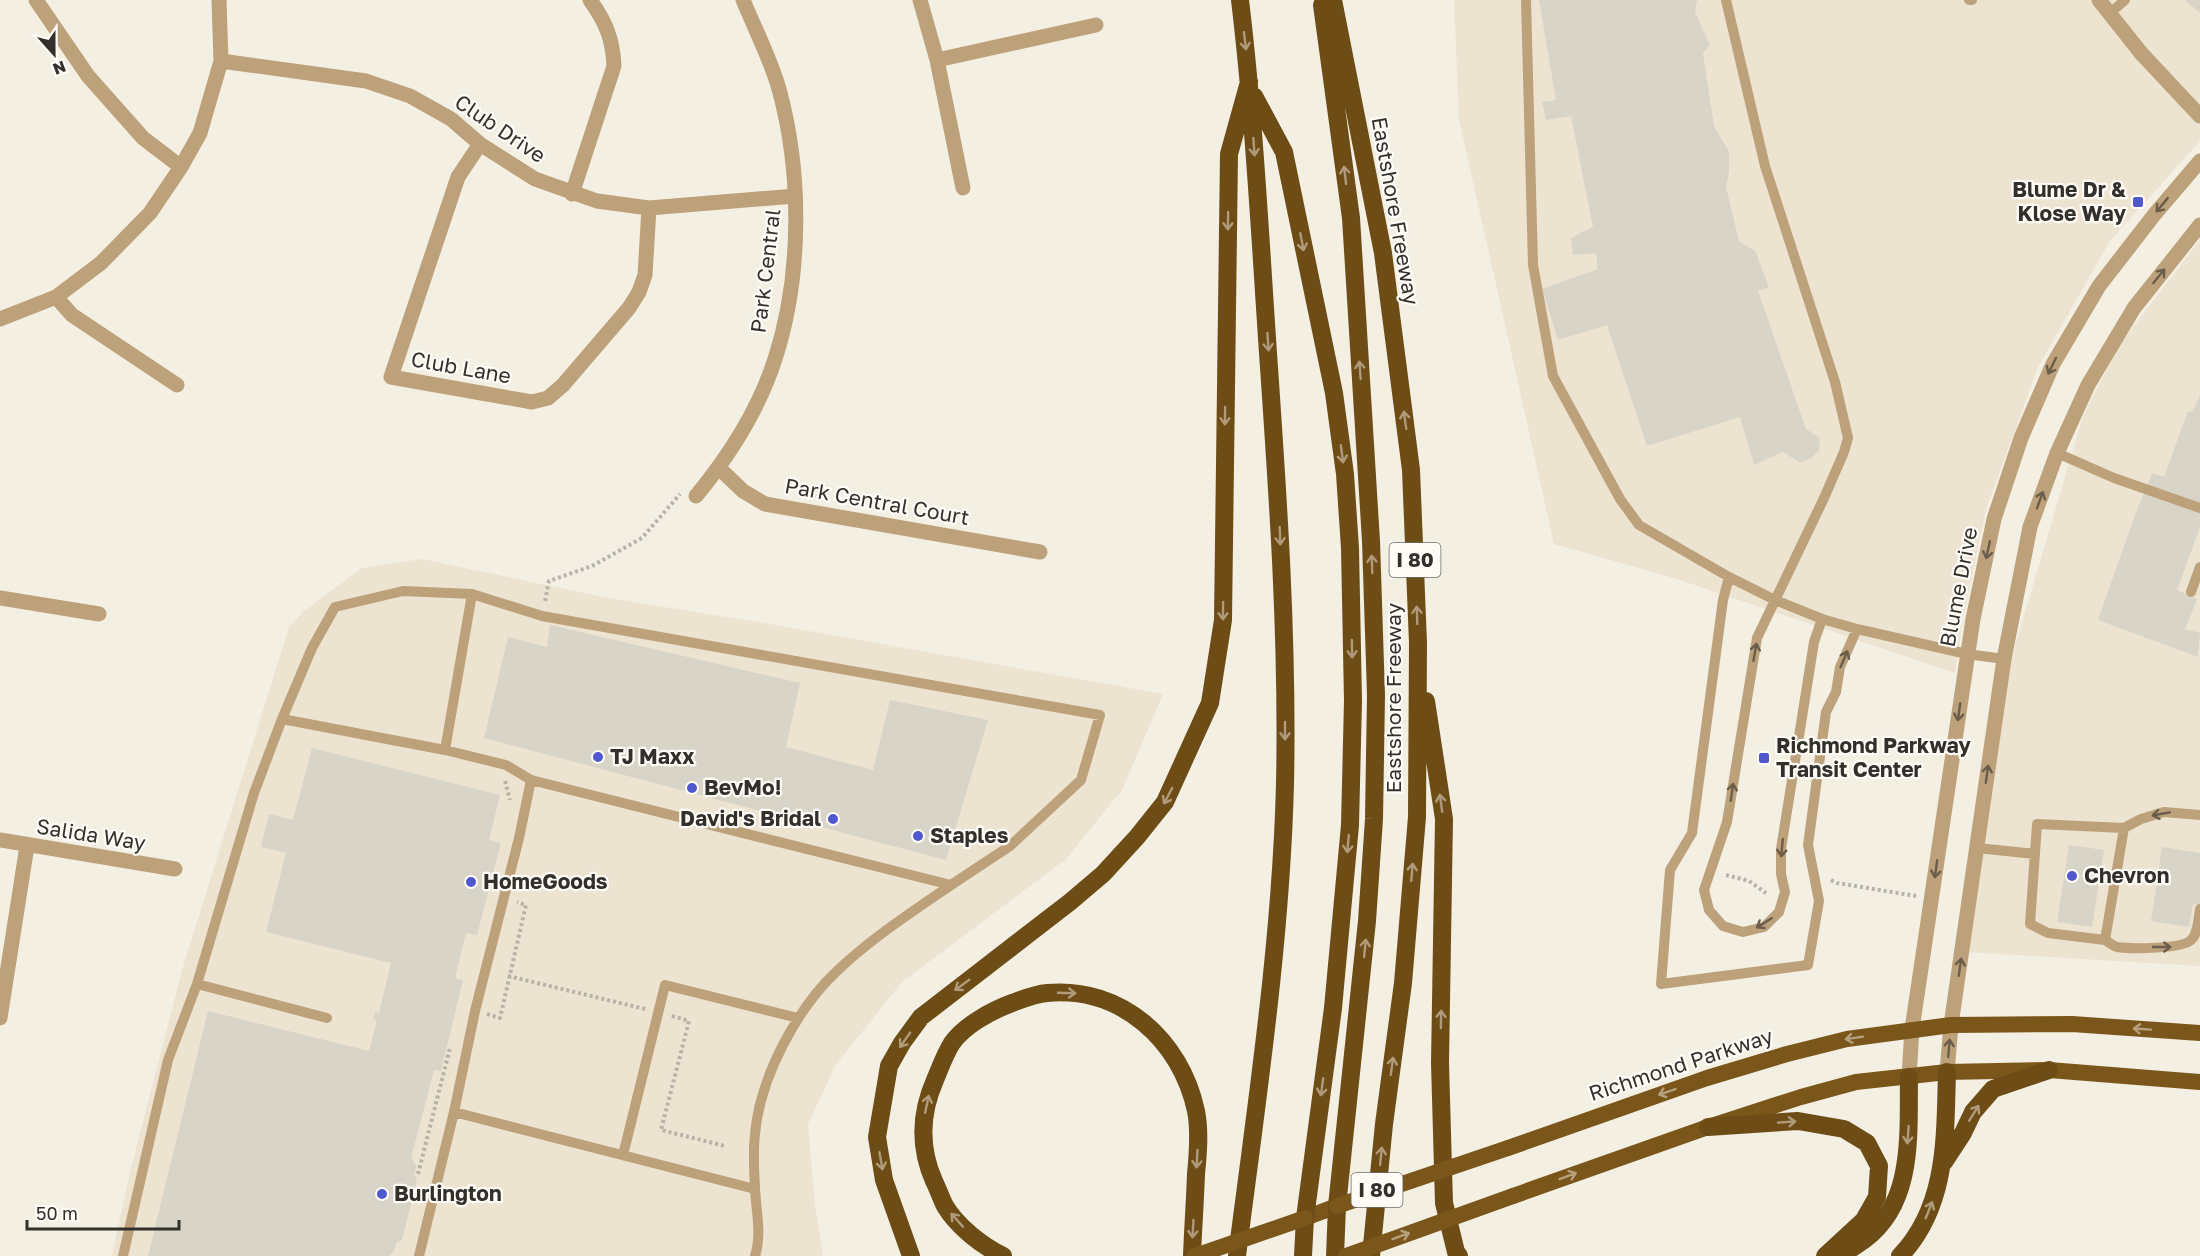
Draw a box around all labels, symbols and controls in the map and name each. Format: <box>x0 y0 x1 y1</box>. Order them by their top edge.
north arrow <box>24 24 84 84</box>
one-way arrow <box>1239 30 1250 50</box>
text: N <box>50 56 69 80</box>
street label: Club Drive <box>450 88 551 168</box>
street label: Eastshore Freeway <box>1367 115 1425 307</box>
one-way arrow <box>1249 137 1260 157</box>
one-way arrow <box>1339 166 1350 186</box>
place label: Blume Dr & Klose Way <box>2012 176 2126 226</box>
marker: Blume Dr & Klose Way <box>2131 195 2145 209</box>
one-way arrow <box>2155 197 2169 212</box>
street label: Park Central <box>744 207 786 334</box>
one-way arrow <box>1222 211 1234 231</box>
one-way arrow <box>1297 232 1308 251</box>
one-way arrow <box>2153 268 2166 284</box>
one-way arrow <box>1262 331 1273 351</box>
street label: Club Lane <box>409 345 513 389</box>
one-way arrow <box>2046 357 2058 375</box>
one-way arrow <box>1354 360 1365 380</box>
one-way arrow <box>1219 406 1231 426</box>
one-way arrow <box>1399 411 1410 431</box>
one-way arrow <box>1337 444 1348 464</box>
street label: Park Central Court <box>783 472 971 530</box>
one-way arrow <box>2035 491 2046 510</box>
street label: Blume Drive <box>1934 525 1982 649</box>
one-way arrow <box>1275 526 1286 546</box>
one-way arrow <box>1982 539 1993 559</box>
road number: I 80 <box>1390 543 1440 577</box>
one-way arrow <box>1366 555 1377 575</box>
one-way arrow <box>1217 601 1229 621</box>
street label: Eastshore Freeway <box>1380 603 1406 793</box>
one-way arrow <box>1411 605 1422 625</box>
one-way arrow <box>1346 638 1358 658</box>
one-way arrow <box>1750 643 1761 663</box>
one-way arrow <box>1839 651 1850 669</box>
one-way arrow <box>1953 701 1964 721</box>
one-way arrow <box>1279 721 1291 741</box>
place label: Richmond Parkway Transit Center <box>1776 732 1971 782</box>
place label: TJ Maxx <box>610 743 694 769</box>
marker: TJ Maxx <box>591 750 605 764</box>
marker: Richmond Parkway Transit Center <box>1757 751 1771 765</box>
one-way arrow <box>1982 765 1993 784</box>
place label: BevMo! <box>704 774 781 800</box>
marker: BevMo! <box>685 781 699 795</box>
one-way arrow <box>1726 783 1737 803</box>
one-way arrow <box>1162 787 1174 804</box>
one-way arrow <box>1436 794 1447 814</box>
place label: David's Bridal <box>680 805 821 831</box>
one-way arrow <box>2151 809 2171 820</box>
marker: David's Bridal <box>826 812 840 826</box>
street label: Salida Way <box>35 813 148 856</box>
place label: Staples <box>930 822 1009 848</box>
marker: Staples <box>911 829 925 843</box>
one-way arrow <box>1342 833 1353 853</box>
one-way arrow <box>1776 837 1787 857</box>
one-way arrow <box>1931 858 1942 878</box>
place label: Chevron <box>2084 862 2169 888</box>
one-way arrow <box>1407 863 1418 883</box>
place label: HomeGoods <box>483 868 608 894</box>
marker: Chevron <box>2065 869 2079 883</box>
marker: HomeGoods <box>464 875 478 889</box>
one-way arrow <box>1756 917 1773 930</box>
one-way arrow <box>1360 938 1371 958</box>
one-way arrow <box>2151 941 2171 953</box>
one-way arrow <box>1954 958 1965 977</box>
one-way arrow <box>955 979 971 992</box>
one-way arrow <box>1056 988 1076 999</box>
one-way arrow <box>1435 1009 1446 1029</box>
street label: Richmond Parkway <box>1585 1022 1776 1106</box>
one-way arrow <box>2132 1023 2152 1034</box>
one-way arrow <box>899 1031 911 1048</box>
one-way arrow <box>1844 1033 1864 1044</box>
one-way arrow <box>1944 1039 1955 1059</box>
one-way arrow <box>1386 1057 1397 1077</box>
one-way arrow <box>1317 1077 1328 1096</box>
one-way arrow <box>1658 1088 1677 1099</box>
one-way arrow <box>922 1095 933 1114</box>
one-way arrow <box>1967 1105 1980 1122</box>
one-way arrow <box>1777 1116 1797 1127</box>
one-way arrow <box>1902 1125 1913 1145</box>
one-way arrow <box>1376 1147 1387 1166</box>
one-way arrow <box>1192 1149 1203 1169</box>
one-way arrow <box>876 1151 887 1171</box>
one-way arrow <box>1559 1170 1577 1181</box>
road number: I 80 <box>1352 1173 1402 1207</box>
place label: Burlington <box>394 1180 502 1206</box>
marker: Burlington <box>375 1187 389 1201</box>
scale bar <box>27 1193 178 1231</box>
one-way arrow <box>1924 1201 1935 1220</box>
text: 50 m <box>36 1202 78 1224</box>
one-way arrow <box>950 1213 964 1228</box>
one-way arrow <box>1188 1219 1199 1239</box>
one-way arrow <box>1392 1230 1410 1241</box>

